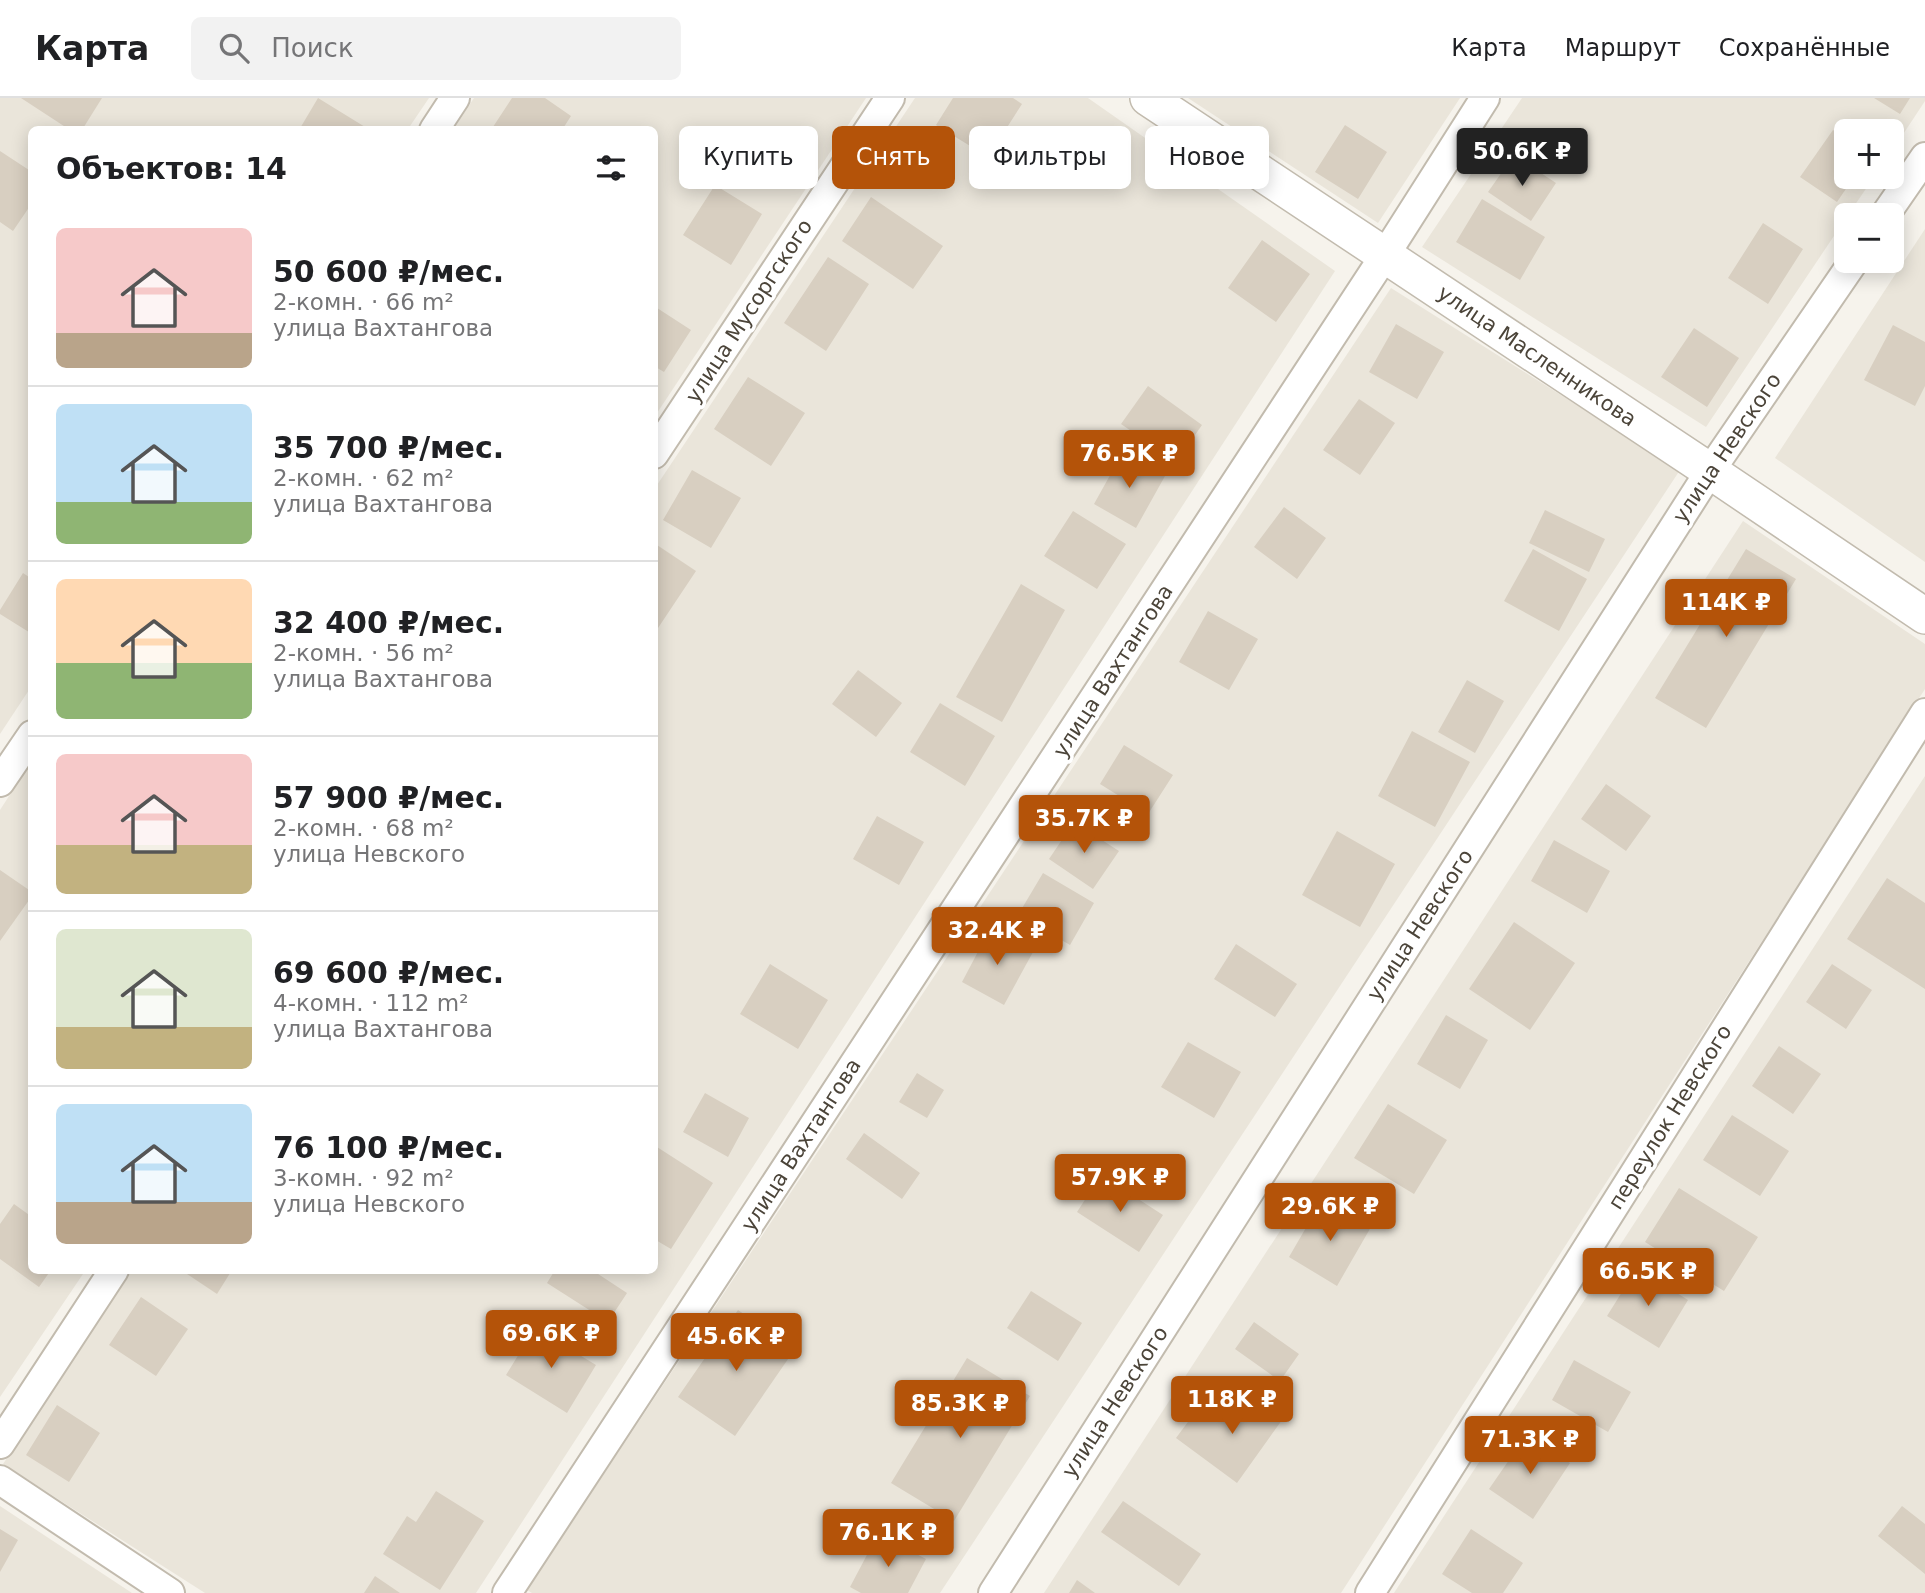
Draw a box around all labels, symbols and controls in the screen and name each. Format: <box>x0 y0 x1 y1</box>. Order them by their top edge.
search box <box>191 17 681 80</box>
text: Карта <box>35 29 149 68</box>
icon: search <box>215 29 253 67</box>
text: Поиск <box>271 33 354 63</box>
text: Карта <box>1451 34 1527 62</box>
text: Маршрут <box>1565 34 1681 62</box>
text: Сохранённые <box>1719 34 1890 62</box>
map controls <box>1834 119 1904 273</box>
button: + <box>1834 119 1904 189</box>
chip: Купить <box>679 126 818 189</box>
chip: Снять <box>832 126 955 189</box>
chip: Фильтры <box>969 126 1131 189</box>
chip: Новое <box>1145 126 1269 189</box>
pin: 50.6K ₽ <box>1457 129 1587 188</box>
text: 50.6K ₽ <box>1473 138 1571 164</box>
icon: filters <box>592 149 630 187</box>
text: Объектов: 14 <box>56 151 287 186</box>
button: − <box>1834 203 1904 273</box>
street label: улица Мусоргского <box>681 215 817 407</box>
text: 50 600 ₽/мес. <box>273 254 504 289</box>
icon: home <box>112 256 196 340</box>
street label: улица Масленникова <box>1433 281 1641 431</box>
text: 2-комн. · 66 m² <box>273 289 454 315</box>
text: улица Вахтангова <box>273 315 493 341</box>
street label: улица Невского <box>1668 369 1786 527</box>
text: 35 700 ₽/мес. <box>273 430 504 465</box>
pin: 76.5K ₽ <box>1064 430 1194 490</box>
icon: home <box>112 432 196 516</box>
text: 76.5K ₽ <box>1080 440 1178 466</box>
text: 2-комн. · 62 m² <box>273 465 454 491</box>
text: улица Вахтангова <box>273 491 493 517</box>
street label: улица Вахтангова <box>1048 580 1178 762</box>
pin: 114K ₽ <box>1669 580 1783 639</box>
text: 114K ₽ <box>1681 589 1771 615</box>
text: 32 400 ₽/мес. <box>273 605 504 640</box>
icon: home <box>112 607 196 691</box>
text: 2-комн. · 56 m² <box>273 640 454 666</box>
text: улица Вахтангова <box>273 666 493 692</box>
text: 57 900 ₽/мес. <box>273 780 504 815</box>
icon: home <box>112 782 196 866</box>
pin: 35.7K ₽ <box>1019 796 1149 855</box>
text: 35.7K ₽ <box>1035 805 1133 831</box>
text: 2-комн. · 68 m² <box>273 815 454 841</box>
text: улица Невского <box>273 841 465 867</box>
street label: улица Невского <box>1362 845 1478 1005</box>
pin: 32.4K ₽ <box>932 908 1062 967</box>
text: 32.4K ₽ <box>948 917 1046 943</box>
text: 69 600 ₽/мес. <box>273 955 504 990</box>
icon: home <box>112 957 196 1041</box>
text: 4-комн. · 112 m² <box>273 990 468 1016</box>
text: улица Вахтангова <box>273 1016 493 1042</box>
street label: переулок Невского <box>1603 1020 1737 1214</box>
street label: улица Вахтангова <box>736 1054 866 1236</box>
text: 76 100 ₽/мес. <box>273 1130 504 1165</box>
icon: home <box>112 1132 196 1216</box>
pin: 57.9K ₽ <box>1055 1154 1185 1214</box>
text: 57.9K ₽ <box>1071 1164 1169 1190</box>
text: 3-комн. · 92 m² <box>273 1165 454 1191</box>
pin: 29.6K ₽ <box>1265 1184 1395 1243</box>
text: улица Невского <box>273 1191 465 1217</box>
text: 29.6K ₽ <box>1281 1193 1379 1219</box>
pin: 66.5K ₽ <box>1583 1248 1713 1308</box>
text: 66.5K ₽ <box>1599 1258 1697 1284</box>
pin: 69.6K ₽ <box>486 1310 616 1370</box>
pin: 45.6K ₽ <box>671 1314 801 1373</box>
text: 69.6K ₽ <box>502 1320 600 1346</box>
street label: улица Невского <box>1057 1322 1173 1482</box>
text: 45.6K ₽ <box>687 1323 785 1349</box>
pin: 118K ₽ <box>1175 1376 1289 1436</box>
pin: 85.3K ₽ <box>895 1380 1025 1440</box>
text: 118K ₽ <box>1187 1386 1277 1412</box>
text: 85.3K ₽ <box>911 1390 1009 1416</box>
pin: 71.3K ₽ <box>1465 1416 1595 1476</box>
text: 71.3K ₽ <box>1481 1426 1579 1452</box>
pin: 76.1K ₽ <box>823 1510 953 1569</box>
text: 76.1K ₽ <box>839 1519 937 1545</box>

